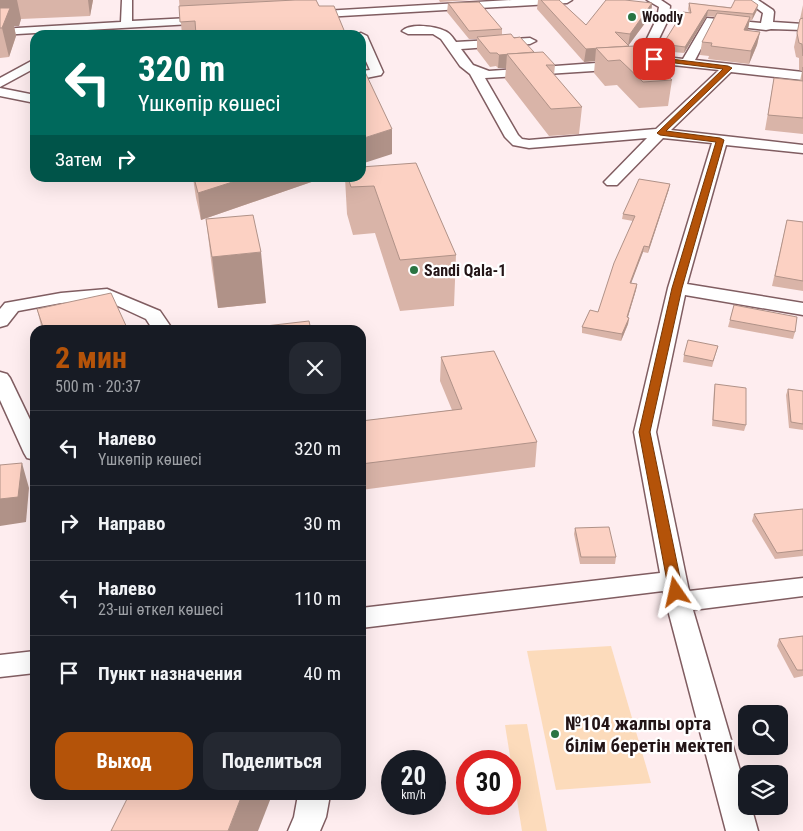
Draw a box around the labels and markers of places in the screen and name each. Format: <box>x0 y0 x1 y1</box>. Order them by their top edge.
place label: Woodly <box>642 9 684 25</box>
marker: Woodly <box>626 11 638 23</box>
pin <box>633 38 675 80</box>
place label: Sandi Qala-1 <box>424 261 506 280</box>
marker: Sandi Qala-1 <box>408 264 420 276</box>
place label: №104 жалпы орта білім беретін мектеп <box>565 712 733 757</box>
marker: №104 жалпы орта білім беретін мектеп <box>549 728 561 740</box>

